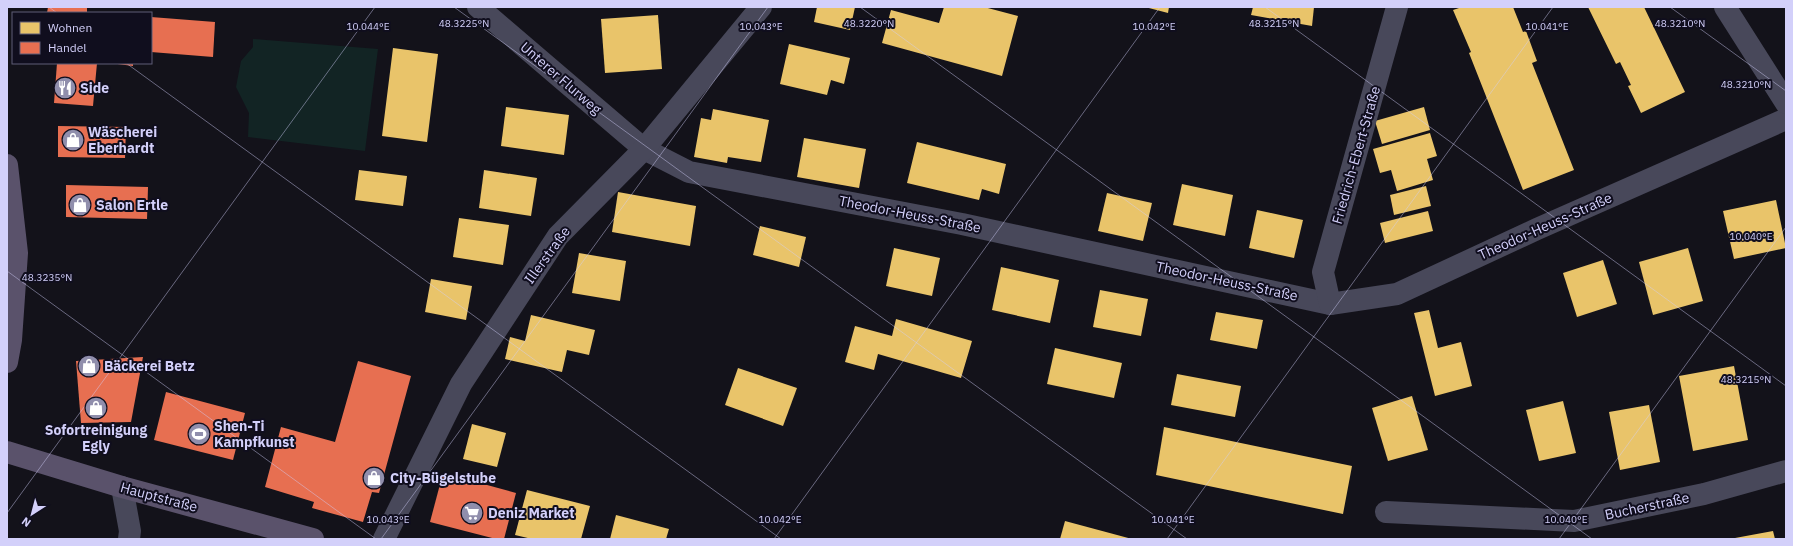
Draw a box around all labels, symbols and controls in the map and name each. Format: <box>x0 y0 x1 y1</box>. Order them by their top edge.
legend <box>12 12 152 64</box>
text: 48.3225°N <box>439 17 489 30</box>
text: 48.3220°N <box>844 17 894 30</box>
text: 48.3215°N <box>1249 17 1299 30</box>
text: 48.3210°N <box>1655 17 1705 30</box>
text: Wohnen <box>48 20 92 35</box>
text: 10.044°E <box>346 20 390 33</box>
text: 10.043°E <box>739 20 783 33</box>
text: 10.042°E <box>1132 20 1176 33</box>
text: 10.041°E <box>1525 20 1569 33</box>
street label: Unterer Flurweg <box>517 38 606 119</box>
text: Handel <box>48 40 87 55</box>
restaurant icon: Side <box>52 75 78 101</box>
text: 48.3210°N <box>1721 78 1771 91</box>
place label: Side <box>80 79 109 97</box>
street label: Friedrich-Ebert-Straße <box>1328 84 1384 226</box>
place label: Wäscherei Eberhardt <box>88 123 157 157</box>
shop icon: Wäscherei Eberhardt <box>60 127 86 153</box>
street label: Theodor-Heuss-Straße <box>1475 188 1615 264</box>
street label: Theodor-Heuss-Straße <box>837 191 983 237</box>
shop icon: Salon Ertle <box>67 192 93 218</box>
place label: Salon Ertle <box>96 196 168 214</box>
street label: Illerstraße <box>520 222 574 287</box>
text: 10.040°E <box>1729 230 1773 243</box>
street label: Theodor-Heuss-Straße <box>1155 257 1300 305</box>
text: 48.3235°N <box>22 271 72 284</box>
shop icon: Bäckerei Betz <box>76 353 102 379</box>
place label: Bäckerei Betz <box>104 357 195 375</box>
text: 48.3215°N <box>1721 373 1771 386</box>
shop icon: Sofortreinigung Egly <box>83 395 109 421</box>
place label: Shen-Ti Kampfkunst <box>214 417 295 451</box>
place label: Sofortreinigung Egly <box>45 421 147 455</box>
sports icon: Shen-Ti Kampfkunst <box>186 421 212 447</box>
shop icon: City-Bügelstube <box>361 465 387 491</box>
place label: City-Bügelstube <box>390 469 496 487</box>
street label: Hauptstraße <box>118 478 200 516</box>
street label: Bucherstraße <box>1603 488 1691 524</box>
north arrow <box>12 494 52 534</box>
supermarket icon: Deniz Market <box>459 500 485 526</box>
place label: Deniz Market <box>488 504 575 522</box>
text: 10.043°E <box>366 513 410 526</box>
text: 10.042°E <box>758 513 802 526</box>
text: 10.041°E <box>1151 513 1195 526</box>
text: 10.040°E <box>1544 513 1588 526</box>
text: N <box>19 514 33 530</box>

